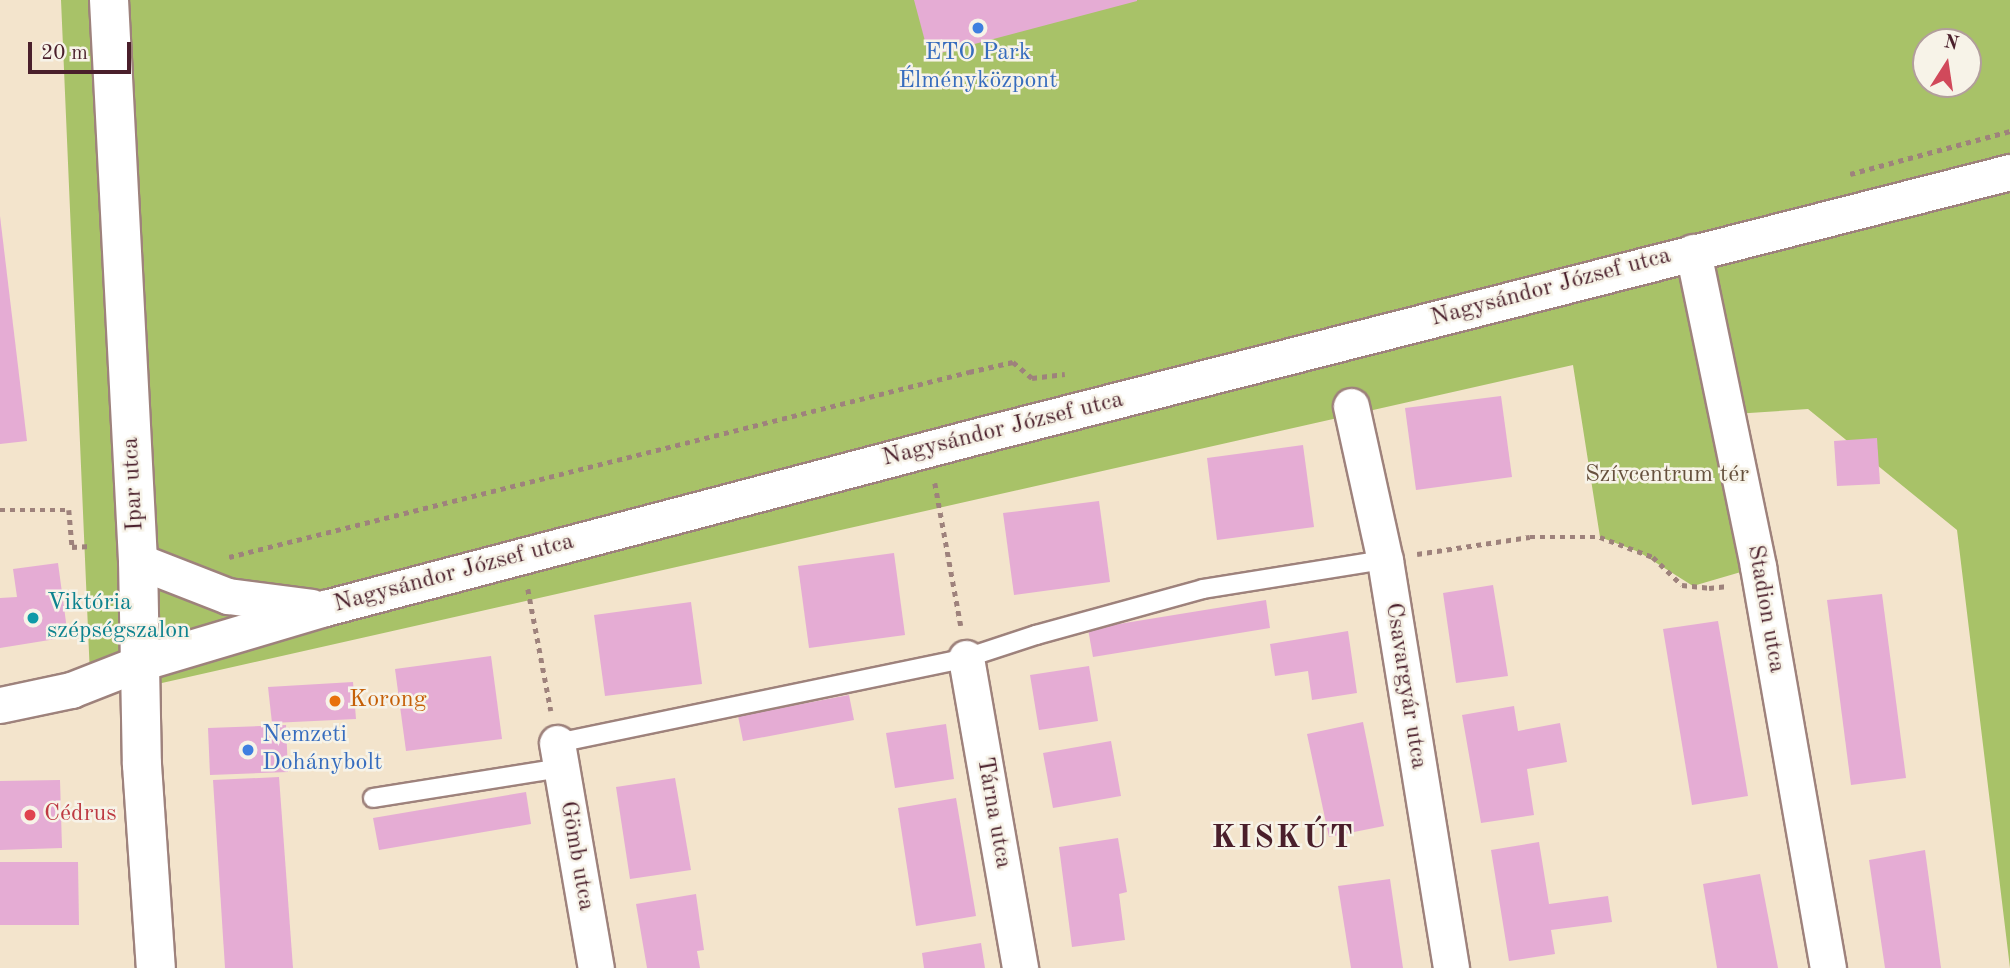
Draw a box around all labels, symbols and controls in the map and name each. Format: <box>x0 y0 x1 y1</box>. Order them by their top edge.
marker: ETO Park Élményközpont <box>970 20 986 36</box>
scale bar <box>32 28 135 72</box>
north arrow <box>1912 28 1982 98</box>
text: N <box>1942 33 1960 55</box>
place label: ETO Park Élményközpont <box>898 40 1058 96</box>
text: 20 m <box>41 43 88 64</box>
street label: Nagysándor József utca <box>1428 242 1674 334</box>
street label: Nagysándor József utca <box>880 386 1126 474</box>
street label: Ipar utca <box>117 436 151 532</box>
park label: Szívcentrum tér <box>1585 462 1749 490</box>
street label: Nagysándor József utca <box>331 528 577 620</box>
street label: Stadion utca <box>1740 543 1790 675</box>
place label: Viktória szépségszalon <box>47 590 190 646</box>
street label: Csavargyár utca <box>1378 601 1432 771</box>
marker: Viktória szépségszalon <box>25 610 41 626</box>
place label: Korong <box>349 687 427 715</box>
marker: Korong <box>327 693 343 709</box>
place label: Nemzeti Dohánybolt <box>262 722 382 778</box>
marker: Nemzeti Dohánybolt <box>240 742 256 758</box>
street label: Tárna utca <box>969 755 1017 871</box>
street label: Gömb utca <box>552 799 600 913</box>
place label: Cédrus <box>44 801 117 829</box>
marker: Cédrus <box>22 807 38 823</box>
district label: KISKÚT <box>1212 820 1354 858</box>

